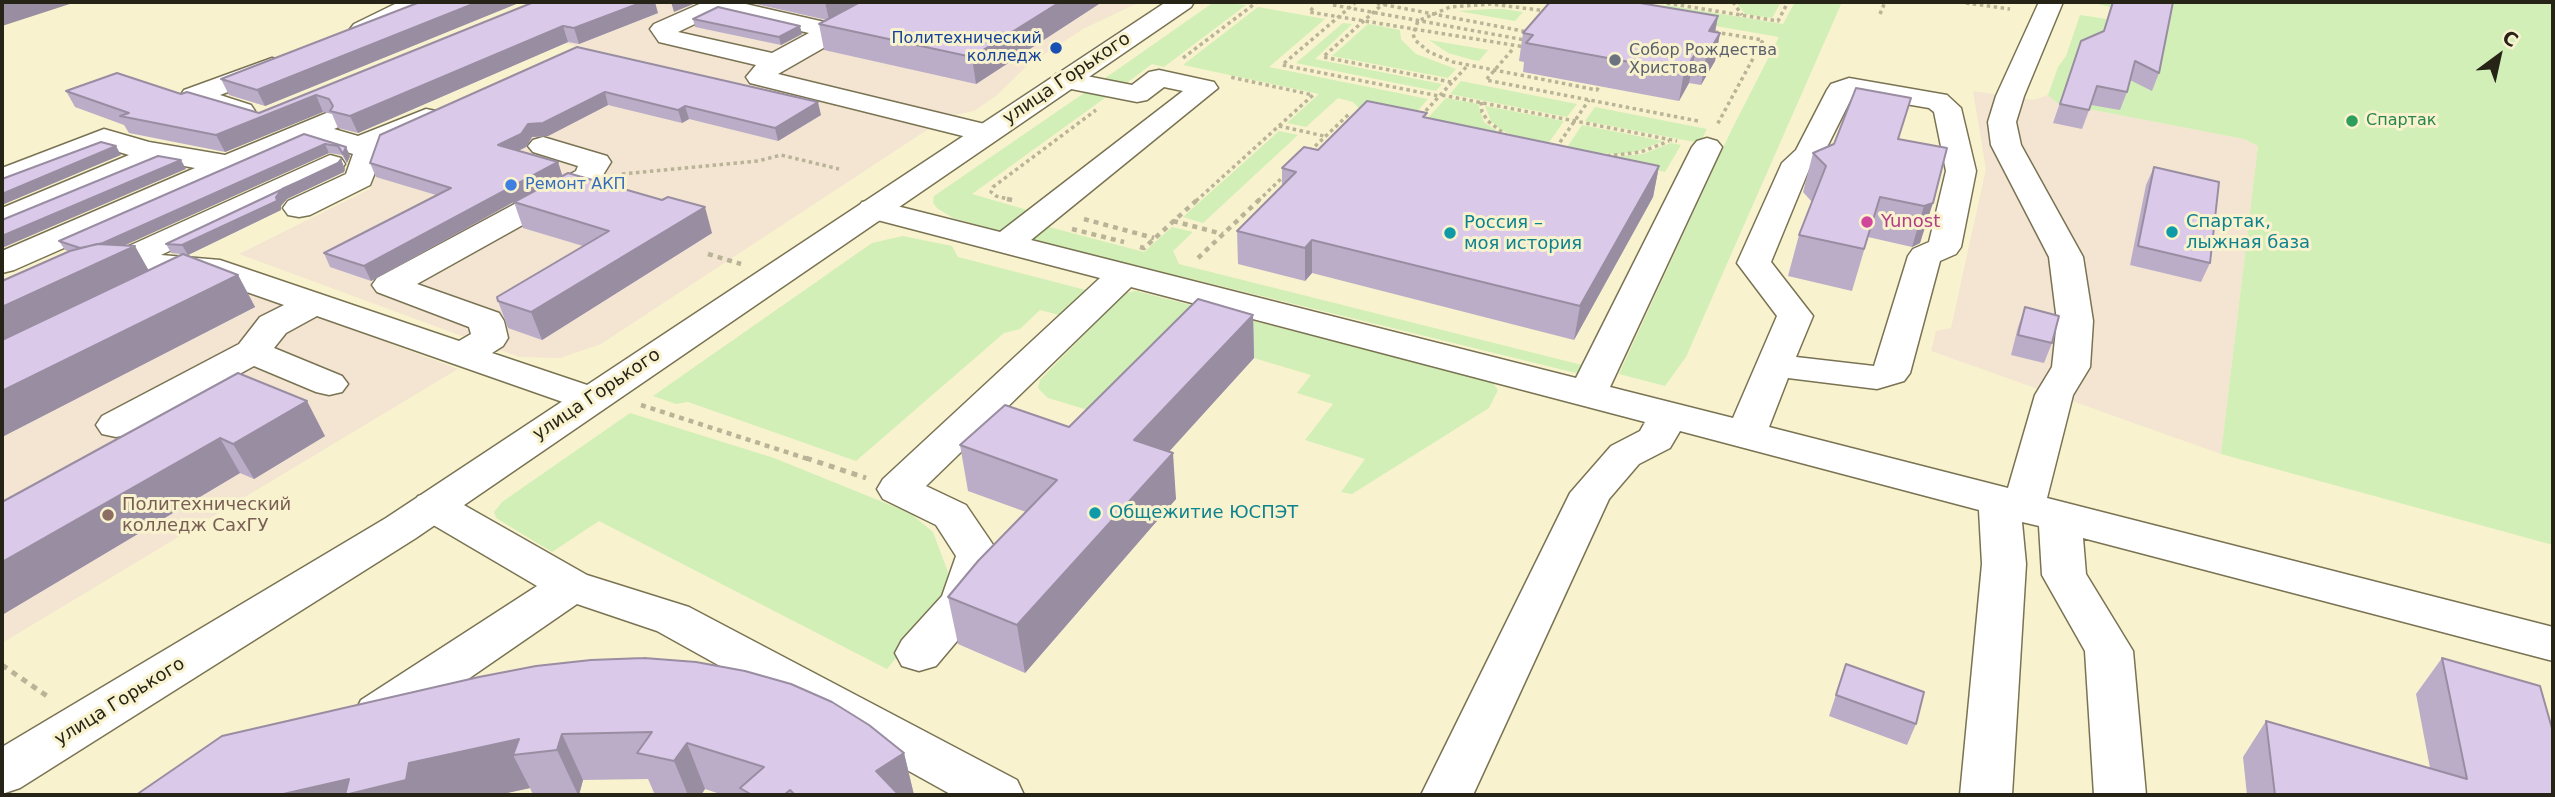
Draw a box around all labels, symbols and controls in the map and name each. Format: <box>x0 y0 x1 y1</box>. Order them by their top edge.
north arrow <box>2464 21 2534 91</box>
text: С <box>2499 25 2522 51</box>
street label: улица Горького <box>999 28 1135 130</box>
place label: Политехнический колледж <box>892 29 1042 67</box>
marker: Политехнический колледж <box>1048 40 1064 56</box>
place label: Собор Рождества Христова <box>1629 41 1777 79</box>
marker: Собор Рождества Христова <box>1607 52 1623 68</box>
place label: Спартак <box>2366 111 2436 131</box>
marker: Спартак <box>2344 113 2360 129</box>
place label: Ремонт АКП <box>525 175 626 195</box>
marker: Ремонт АКП <box>503 177 519 193</box>
place label: Yunost <box>1881 211 1940 233</box>
place label: Спартак, лыжная база <box>2186 211 2310 254</box>
place label: Россия – моя история <box>1464 212 1582 255</box>
marker: Yunost <box>1859 214 1875 230</box>
marker: Спартак, лыжная база <box>2164 224 2180 240</box>
marker: Россия – моя история <box>1442 225 1458 241</box>
street label: улица Горького <box>529 344 665 446</box>
place label: Политехнический колледж СахГУ <box>122 494 291 536</box>
place label: Общежитие ЮСПЭТ <box>1109 502 1298 524</box>
marker: Общежитие ЮСПЭТ <box>1087 505 1103 521</box>
marker: Политехнический колледж СахГУ <box>100 507 116 523</box>
street label: улица Горького <box>51 653 189 751</box>

